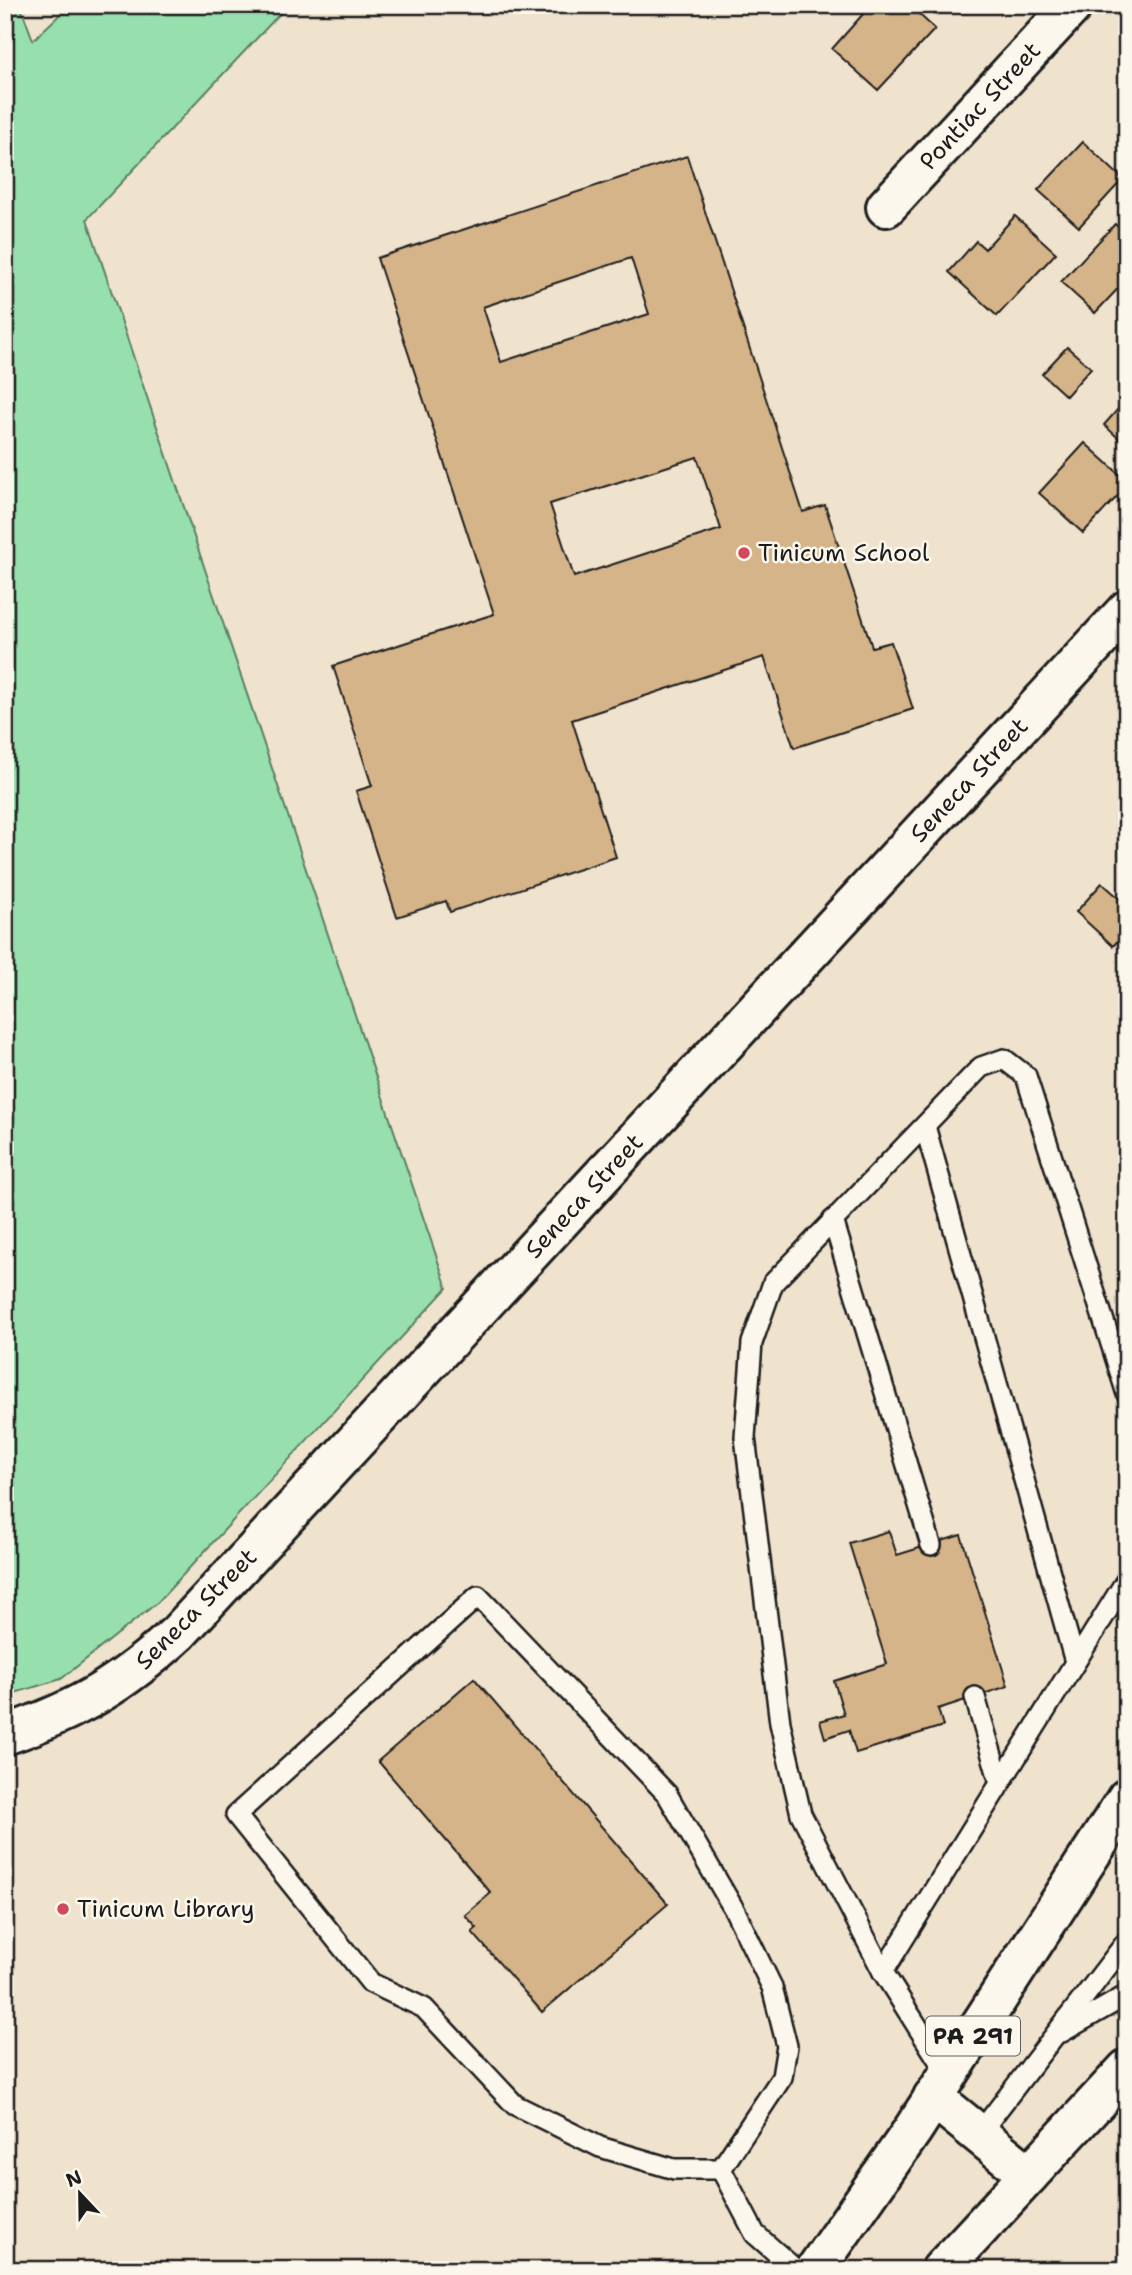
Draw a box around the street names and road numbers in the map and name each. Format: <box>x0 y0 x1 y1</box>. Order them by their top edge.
street label: Pontiac Street <box>912 35 1048 177</box>
street label: Seneca Street <box>903 711 1035 849</box>
street label: Seneca Street <box>518 1127 650 1265</box>
street label: Seneca Street <box>128 1541 264 1677</box>
road number: PA 291 <box>926 2016 1020 2056</box>

